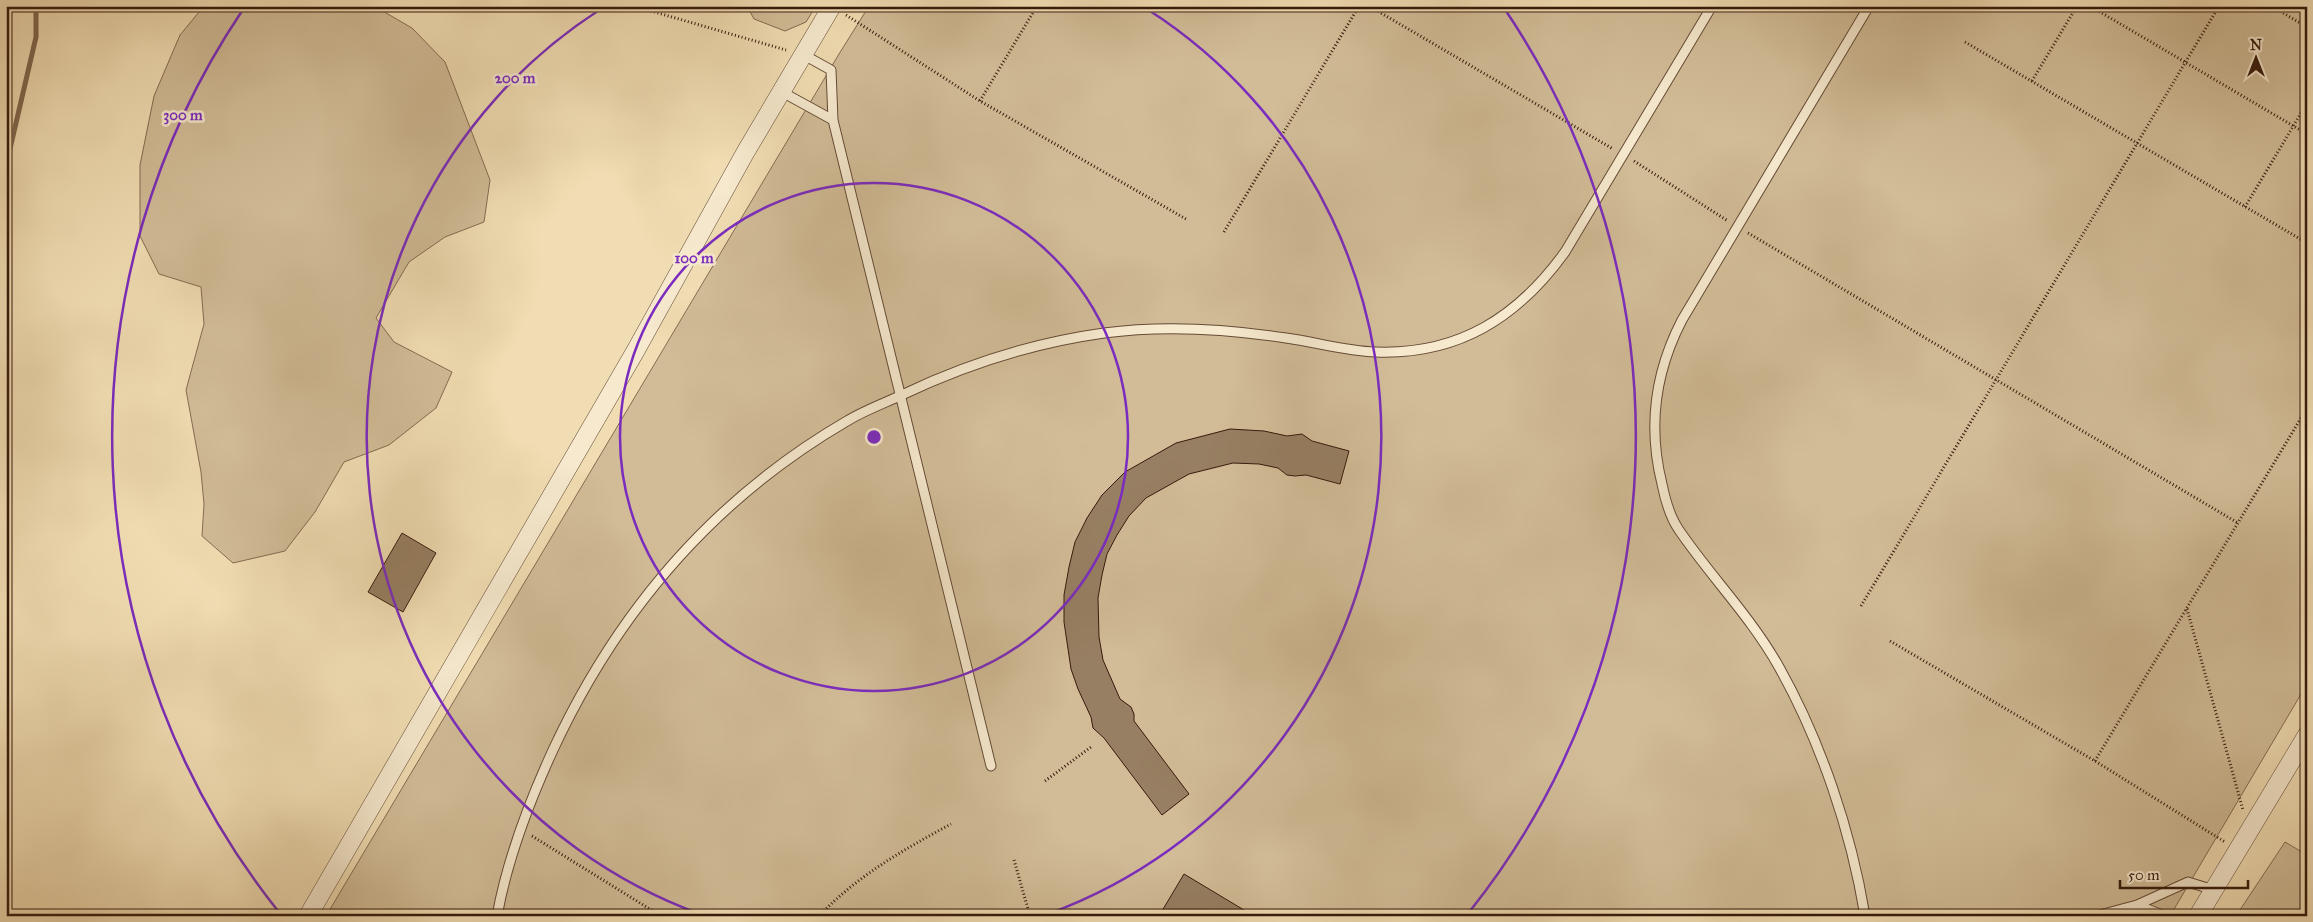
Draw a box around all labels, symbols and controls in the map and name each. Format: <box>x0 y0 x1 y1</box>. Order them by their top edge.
north arrow <box>2230 32 2280 82</box>
text: N <box>2250 37 2262 54</box>
text: 200 m <box>495 69 536 87</box>
text: 300 m <box>163 106 203 125</box>
text: 100 m <box>674 249 714 267</box>
centre of rings <box>865 428 883 446</box>
scale bar <box>2120 857 2248 889</box>
text: 50 m <box>2128 866 2160 884</box>

